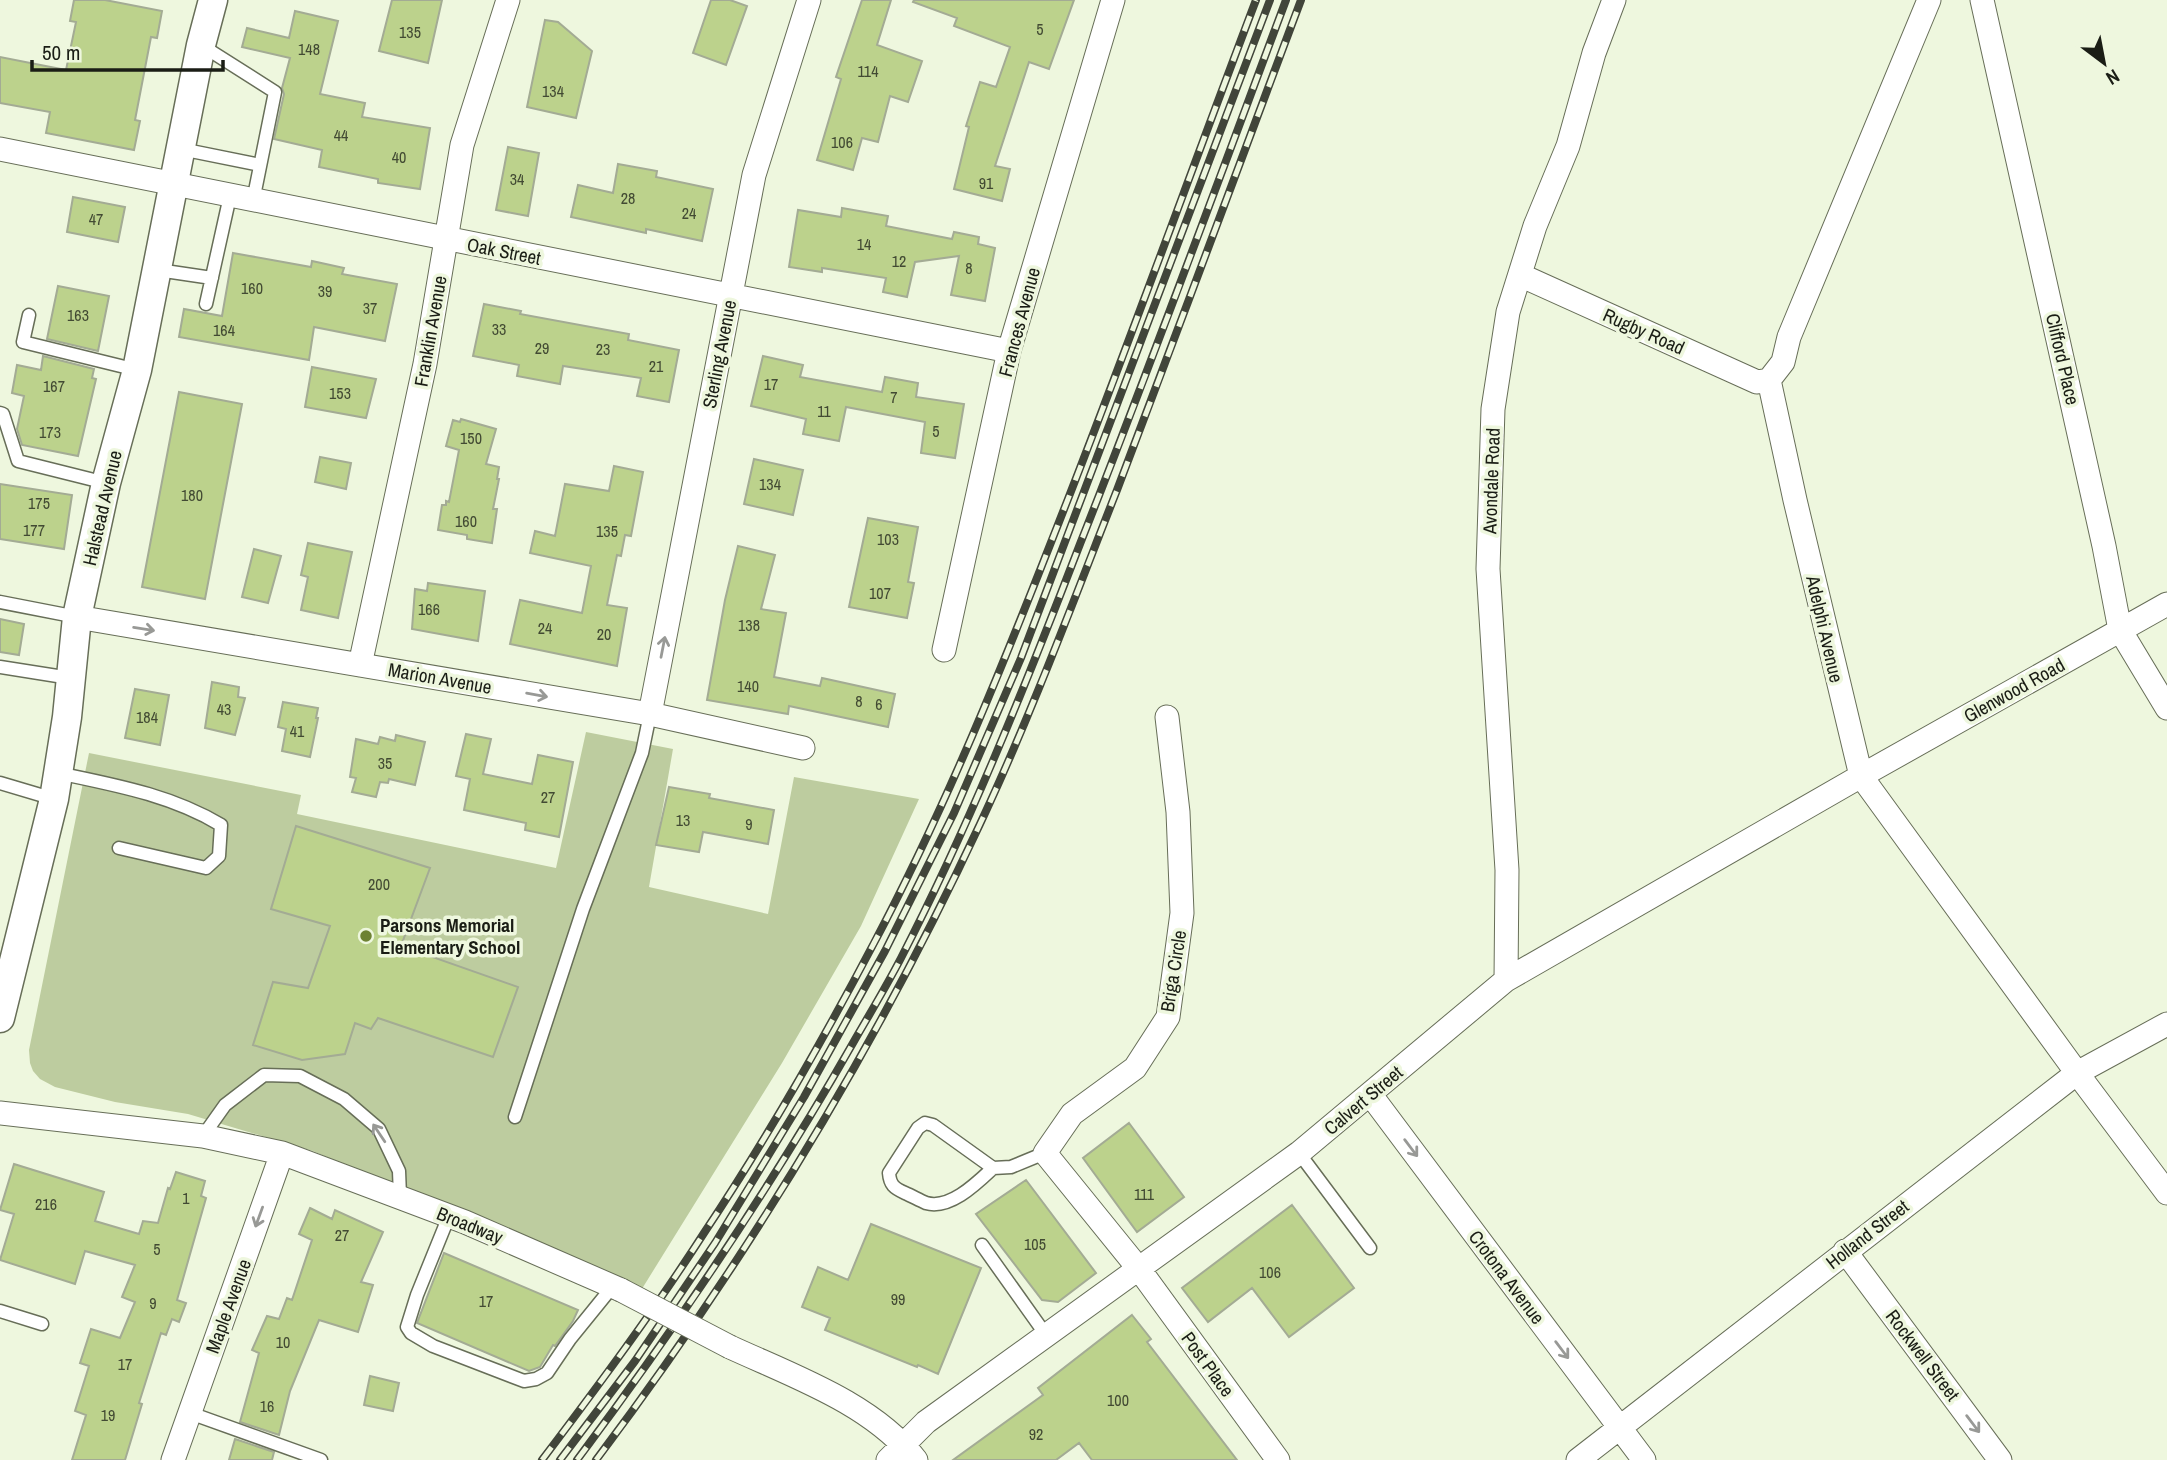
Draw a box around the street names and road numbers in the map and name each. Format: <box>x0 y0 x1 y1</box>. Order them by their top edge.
street label: Oak Street <box>465 231 544 271</box>
street label: Frances Avenue <box>992 264 1046 380</box>
street label: Franklin Avenue <box>407 273 453 389</box>
street label: Sterling Avenue <box>696 298 742 410</box>
street label: Rugby Road <box>1599 302 1689 360</box>
street label: Clifford Place <box>2040 311 2086 407</box>
street label: Avondale Road <box>1476 427 1506 536</box>
street label: Halstead Avenue <box>76 448 128 568</box>
street label: Adelphi Avenue <box>1800 572 1850 685</box>
street label: Glenwood Road <box>1959 652 2069 728</box>
street label: Marion Avenue <box>386 656 494 700</box>
street label: Briga Circle <box>1154 928 1192 1014</box>
street label: Calvert Street <box>1318 1059 1408 1141</box>
street label: Holland Street <box>1820 1193 1914 1275</box>
street label: Broadway <box>433 1200 507 1250</box>
street label: Crotona Avenue <box>1463 1225 1551 1329</box>
street label: Maple Avenue <box>199 1255 257 1357</box>
street label: Rockwell Street <box>1880 1304 1966 1407</box>
street label: Post Place <box>1176 1326 1240 1402</box>

